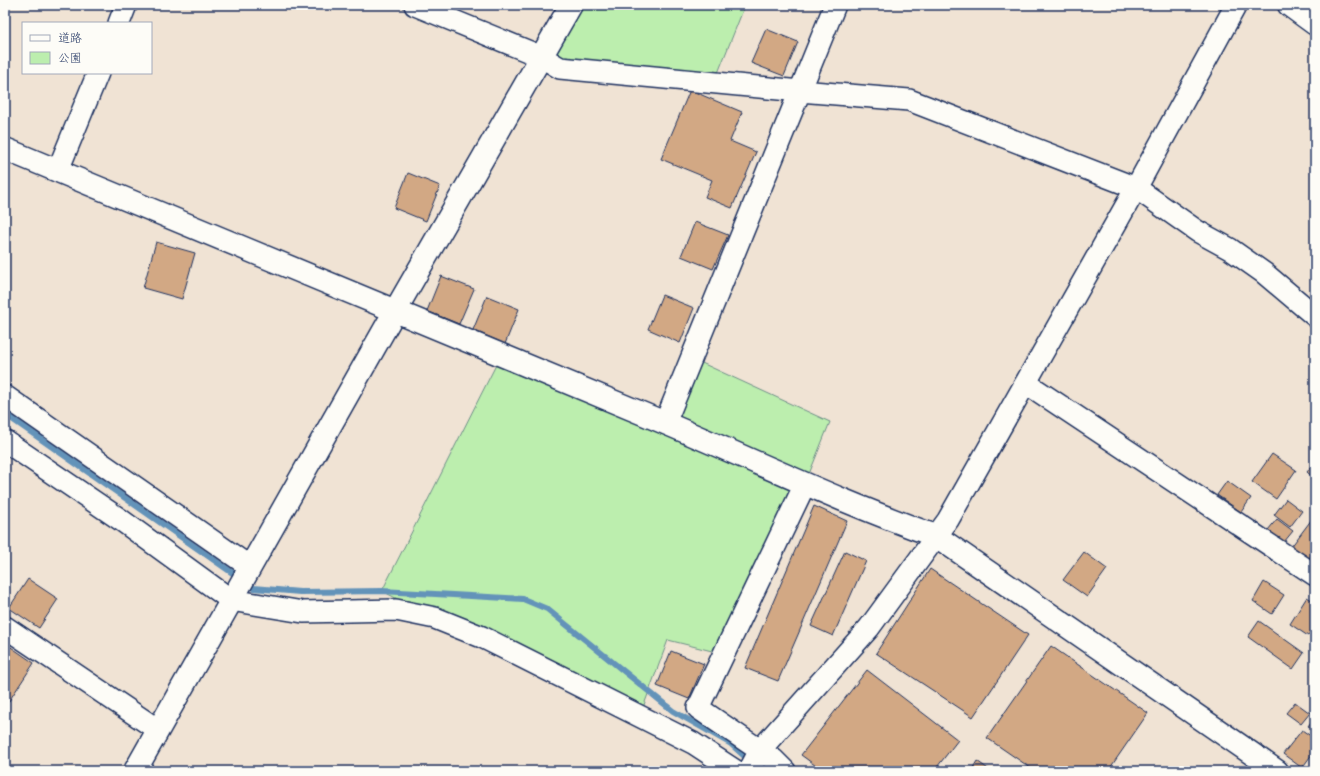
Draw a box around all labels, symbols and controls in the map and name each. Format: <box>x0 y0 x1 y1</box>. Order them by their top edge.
legend <box>22 22 152 74</box>
text: 道路 <box>58 32 82 47</box>
text: 公園 <box>58 52 82 67</box>

